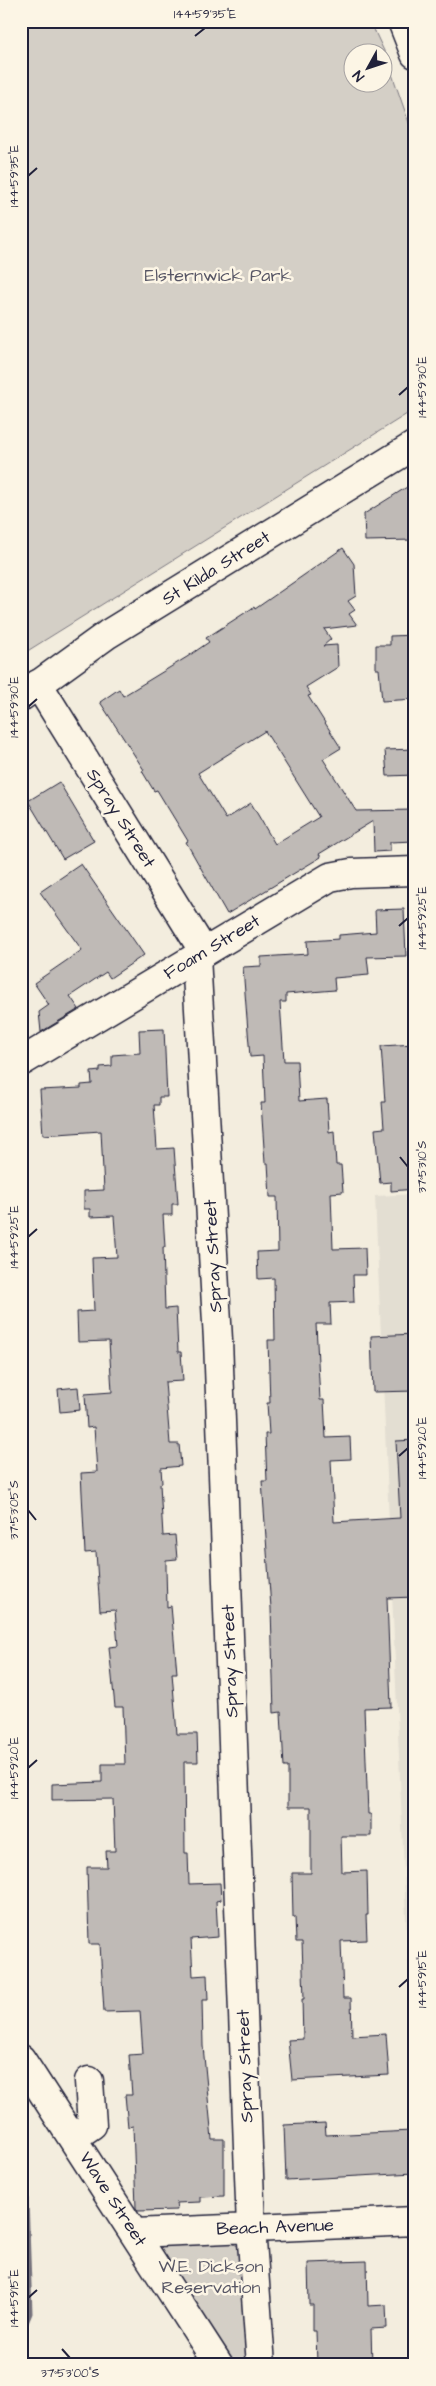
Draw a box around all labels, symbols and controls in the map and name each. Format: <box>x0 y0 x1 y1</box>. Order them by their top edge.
text: 144°59'35"E <box>174 6 236 23</box>
north arrow <box>344 42 394 92</box>
text: N <box>348 66 369 86</box>
text: 144°59'35"E <box>6 145 23 207</box>
park label: Elsternwick Park <box>144 263 292 288</box>
text: 144°59'30"E <box>414 356 431 418</box>
street label: St Kilda Street <box>157 524 276 611</box>
text: 144°59'30"E <box>6 676 23 738</box>
street label: Spray Street <box>80 763 162 874</box>
text: 144°59'25"E <box>414 886 431 950</box>
street label: Foam Street <box>159 908 266 986</box>
text: 37°53'10"S <box>414 1141 431 1193</box>
street label: Spray Street <box>198 1198 229 1313</box>
text: 144°59'25"E <box>6 1205 23 1269</box>
text: 144°59'20"E <box>414 1417 431 1479</box>
text: 37°53'05"S <box>6 1480 23 1540</box>
street label: Spray Street <box>216 1603 245 1718</box>
text: 144°59'20"E <box>6 1737 23 1799</box>
text: 144°59'15"E <box>414 1950 431 2008</box>
street label: Spray Street <box>231 2008 260 2123</box>
street label: Wave Street <box>73 2147 153 2252</box>
street label: Beach Avenue <box>216 2212 335 2242</box>
park label: W.E. Dickson Reservation <box>159 2254 263 2300</box>
text: 144°59'15"E <box>6 2269 23 2327</box>
text: 37°53'00"S <box>41 2365 99 2382</box>

